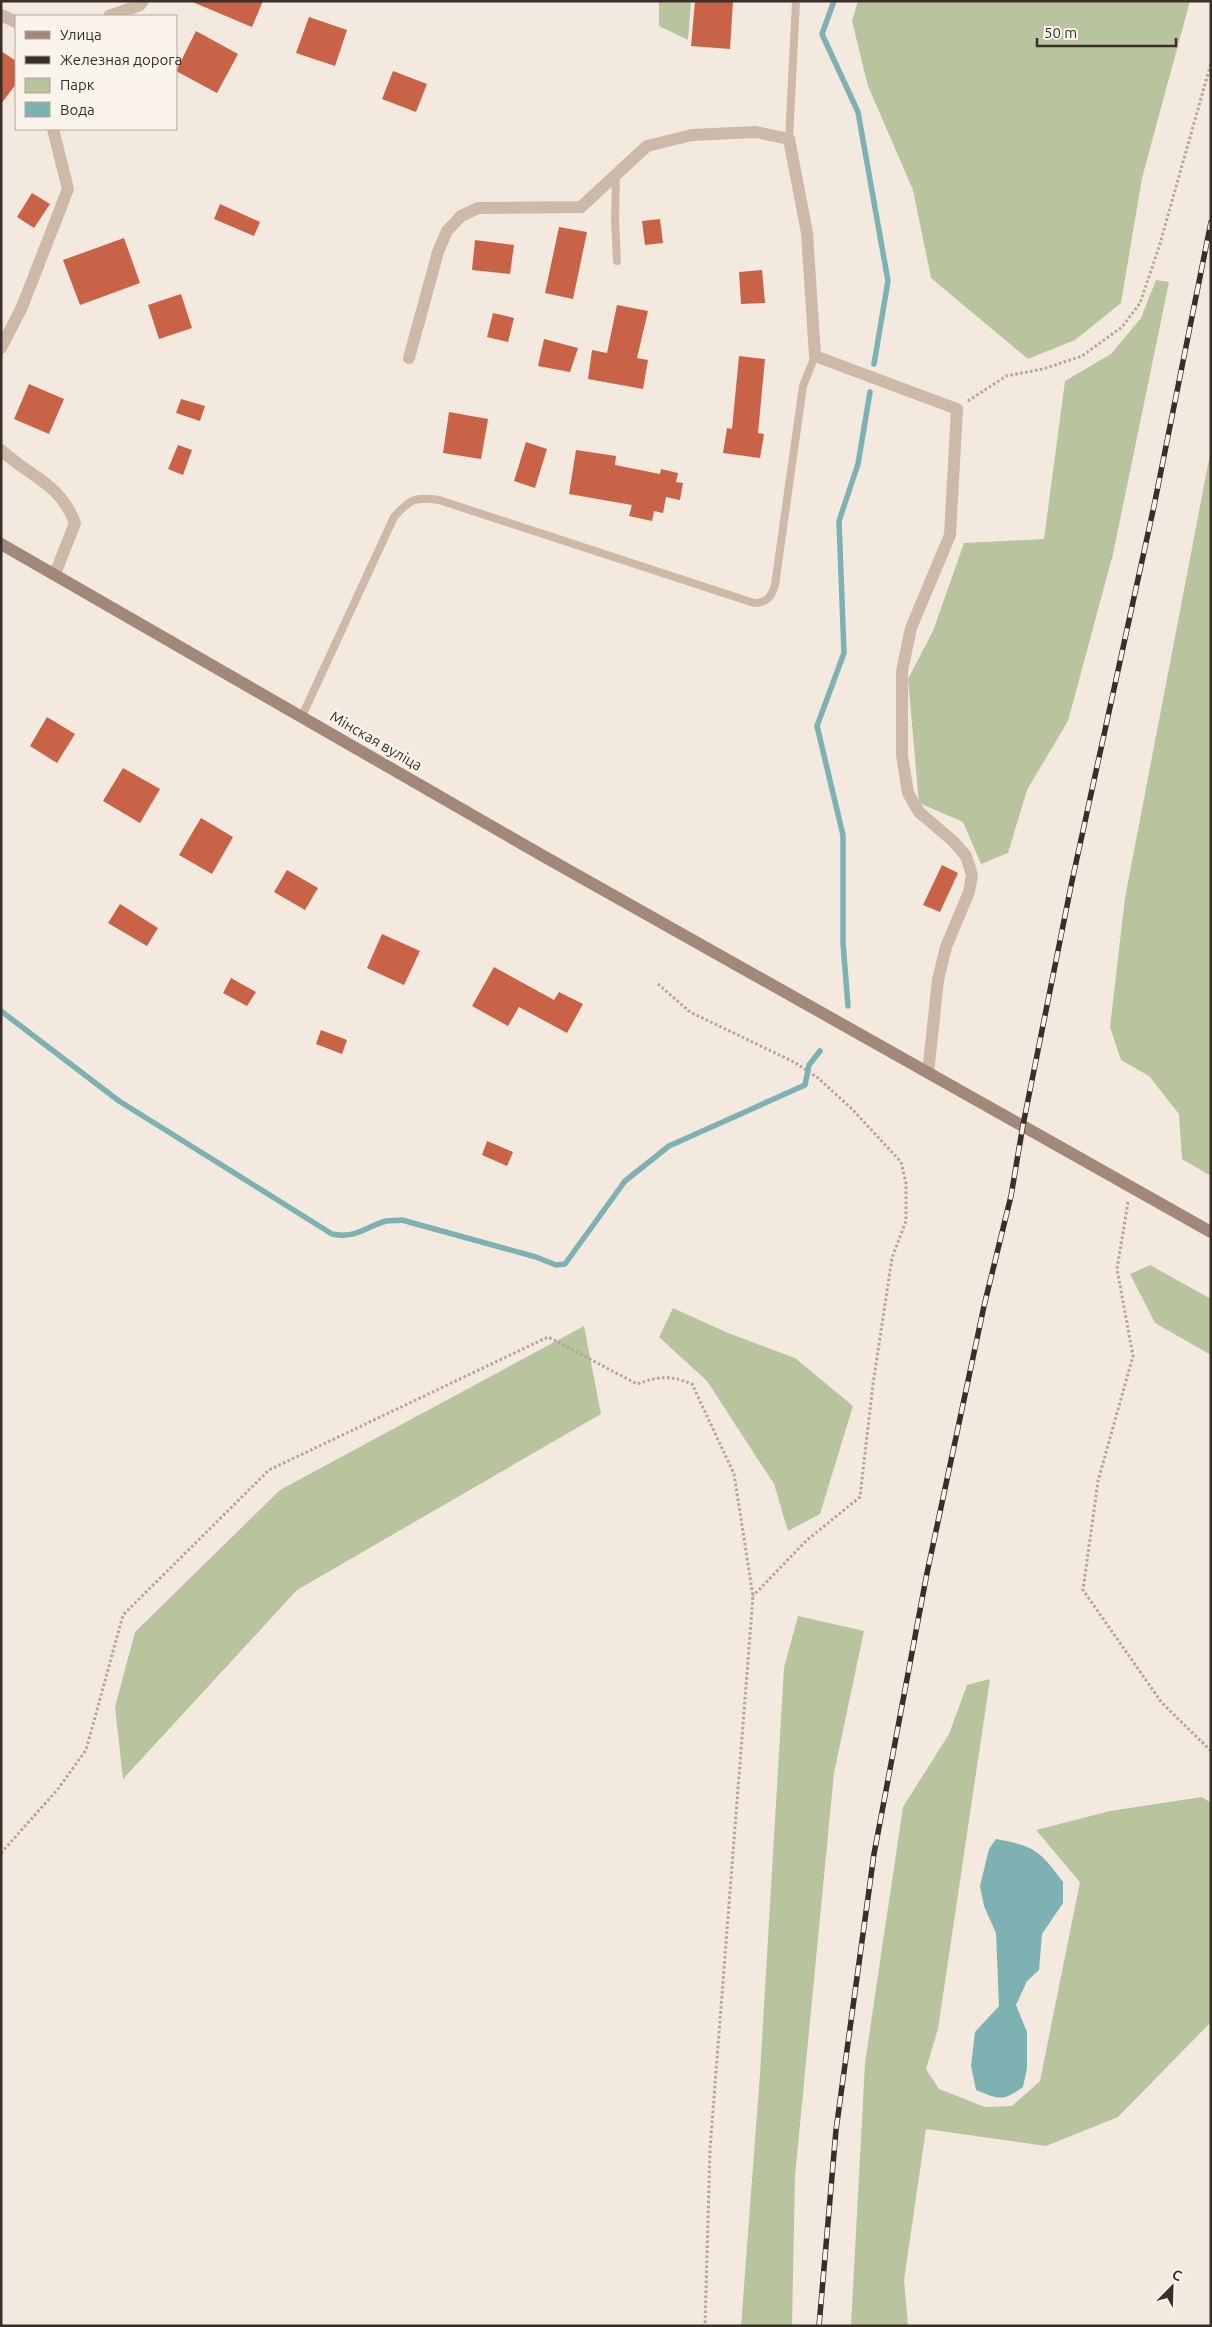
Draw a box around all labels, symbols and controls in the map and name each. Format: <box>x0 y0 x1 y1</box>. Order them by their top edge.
legend <box>15 15 178 130</box>
scale bar <box>1037 15 1176 47</box>
text: 50 m <box>1044 24 1077 41</box>
text: Улица <box>60 26 102 43</box>
text: Железная дорога <box>60 51 182 68</box>
text: Парк <box>60 76 95 93</box>
text: Вода <box>60 101 95 118</box>
street label: Мінская вуліца <box>327 707 425 774</box>
north arrow <box>1147 2262 1197 2312</box>
text: С <box>1170 2266 1184 2284</box>

